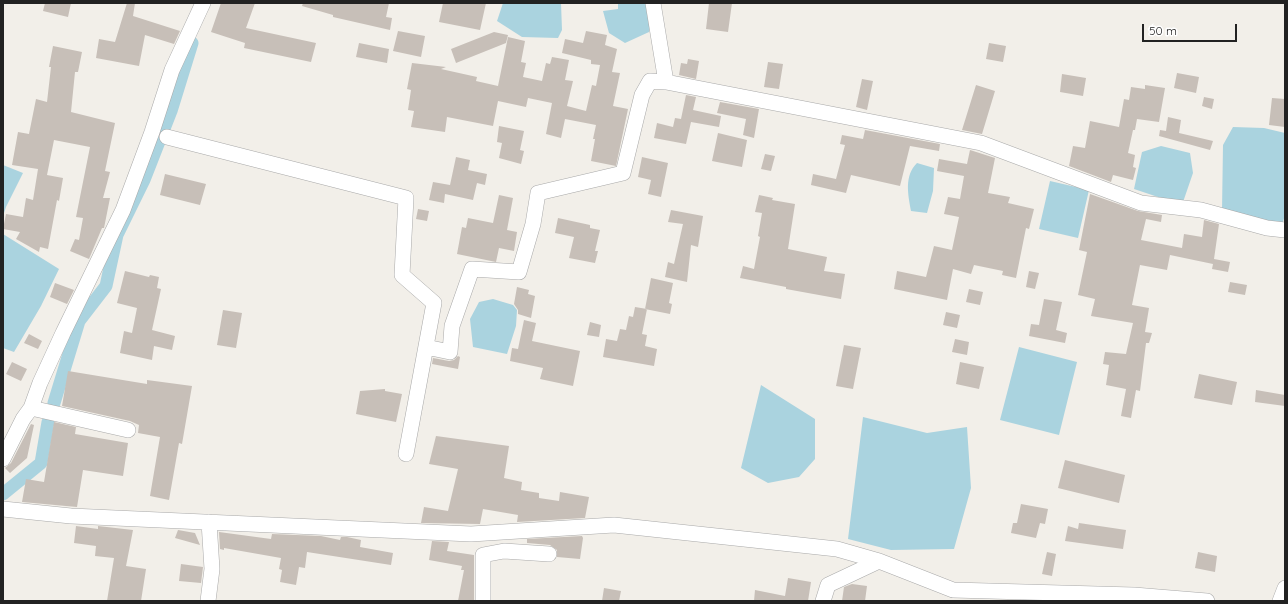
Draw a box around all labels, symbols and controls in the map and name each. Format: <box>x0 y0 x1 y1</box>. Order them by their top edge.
scale bar <box>1144 16 1239 42</box>
text: 50 m <box>1149 23 1177 38</box>

